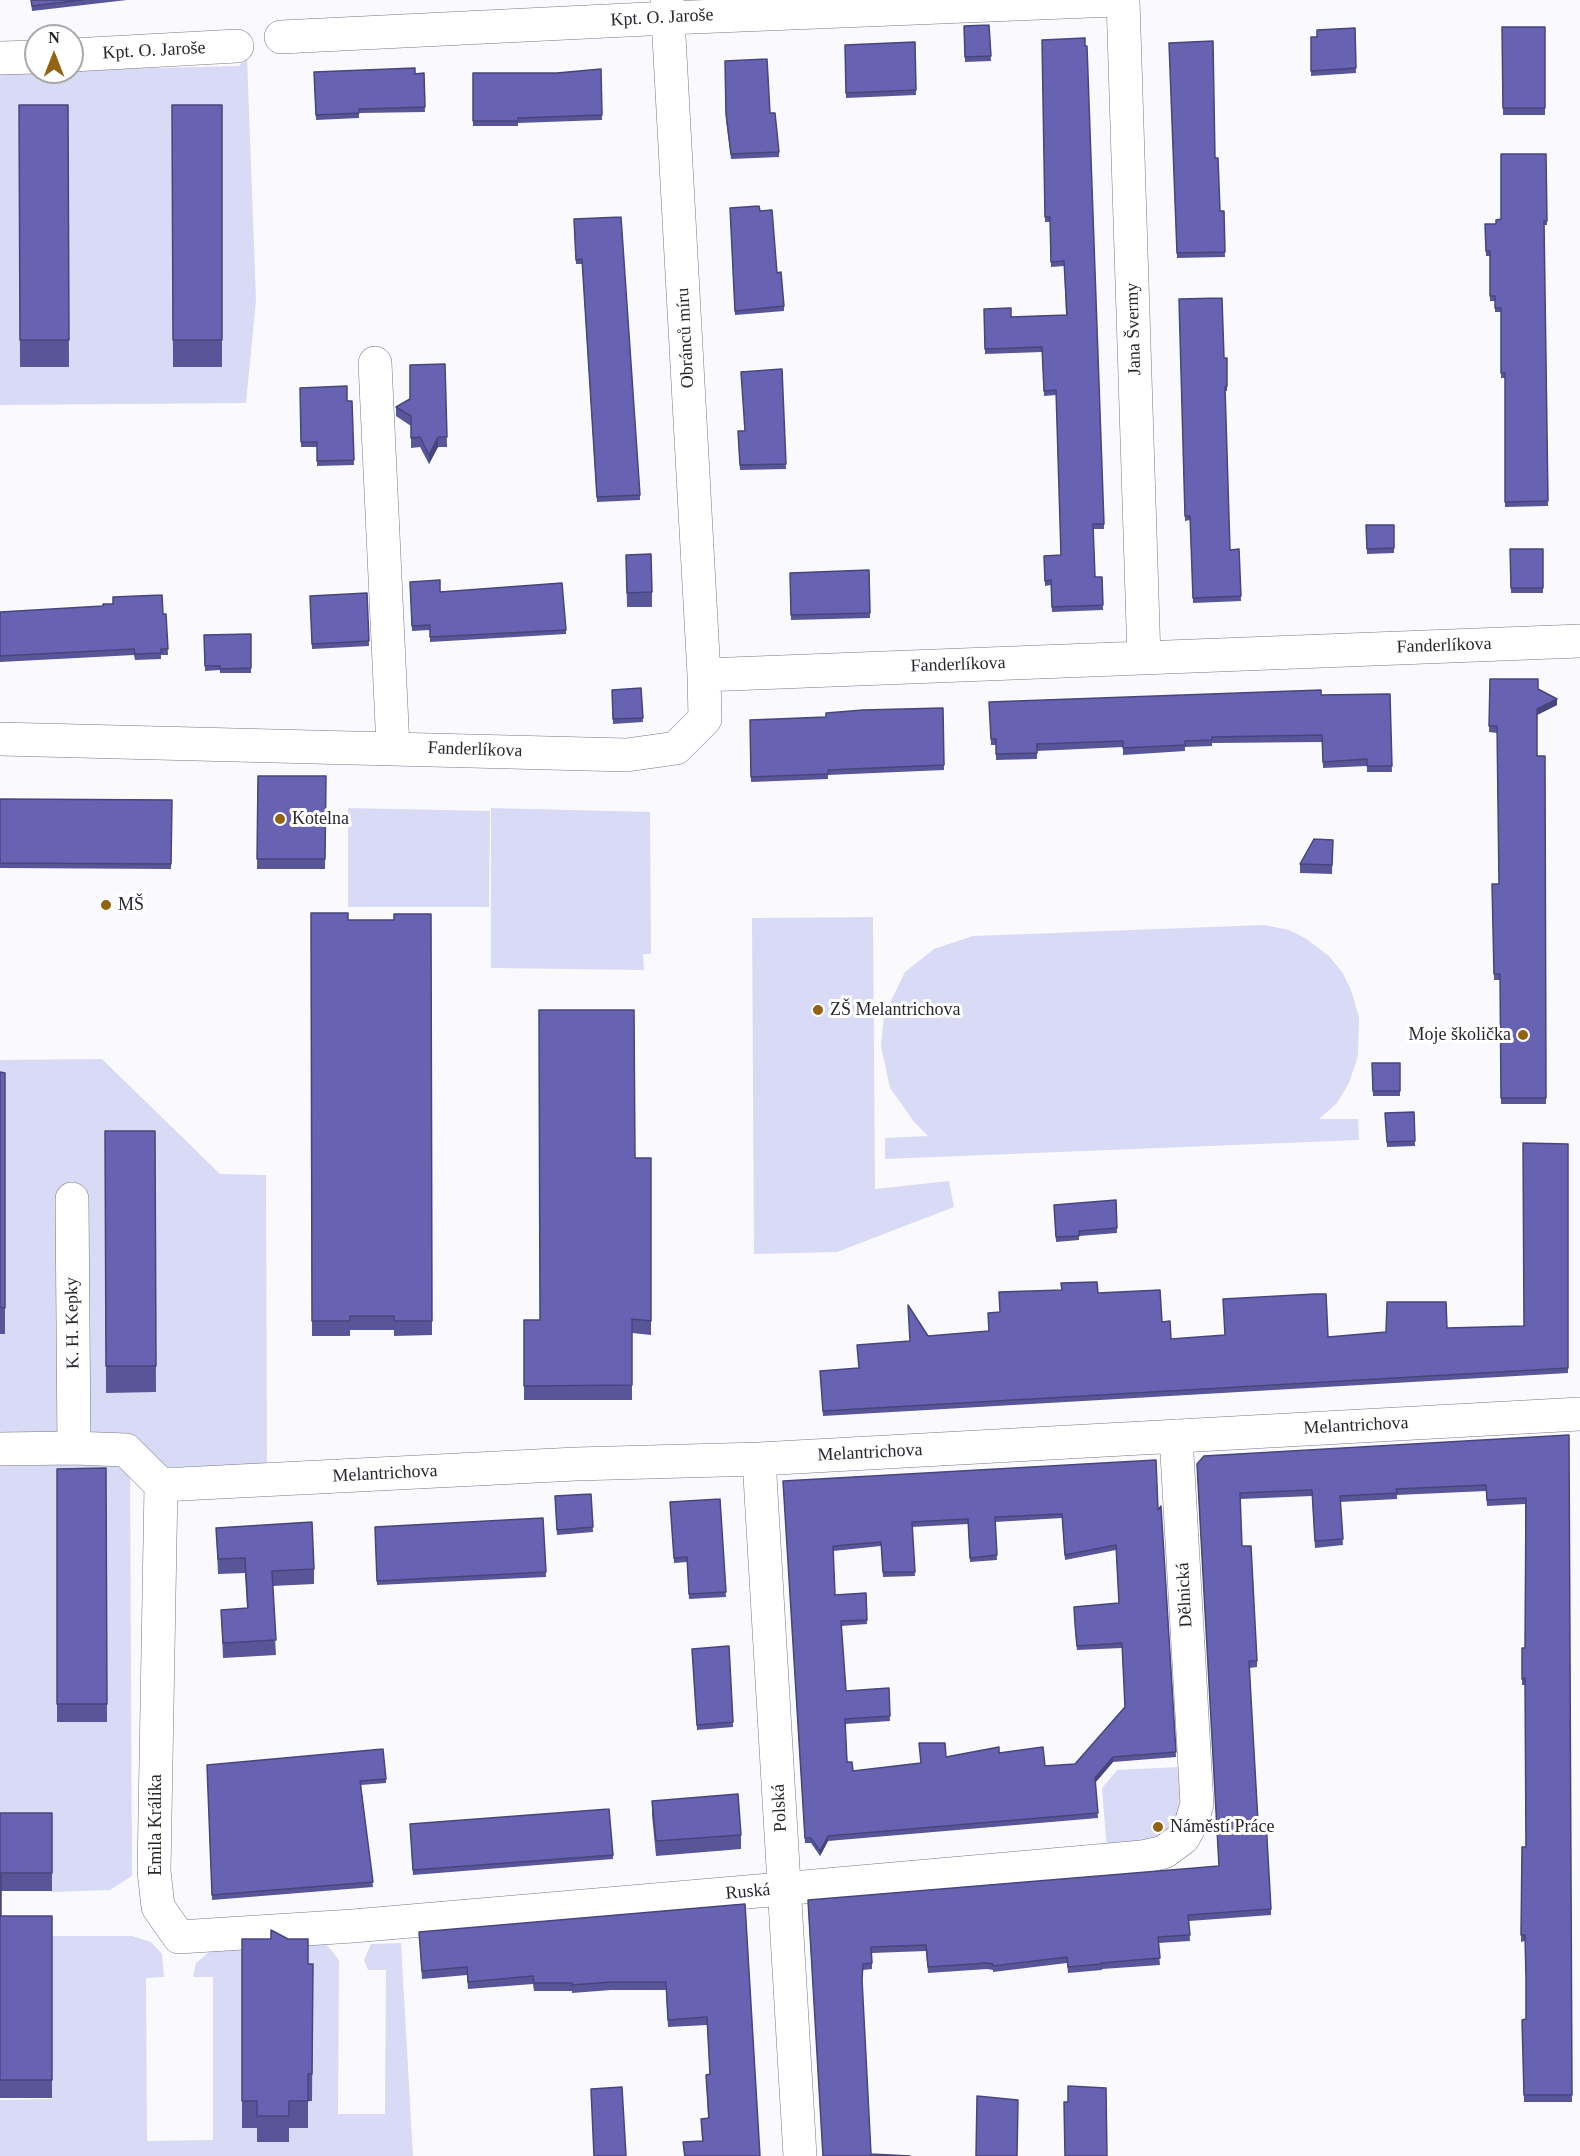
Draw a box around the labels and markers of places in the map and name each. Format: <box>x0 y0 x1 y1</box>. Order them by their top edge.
place label: Kotelna <box>292 808 349 830</box>
marker: Kotelna <box>273 812 287 826</box>
place label: MŠ <box>118 894 144 916</box>
marker: MŠ <box>99 898 113 912</box>
place label: ZŠ Melantrichova <box>830 999 960 1021</box>
marker: ZŠ Melantrichova <box>811 1003 825 1017</box>
place label: Moje školička <box>1409 1024 1511 1046</box>
marker: Moje školička <box>1516 1028 1530 1042</box>
place label: Náměstí Práce <box>1170 1816 1274 1838</box>
marker: Náměstí Práce <box>1151 1820 1165 1834</box>

